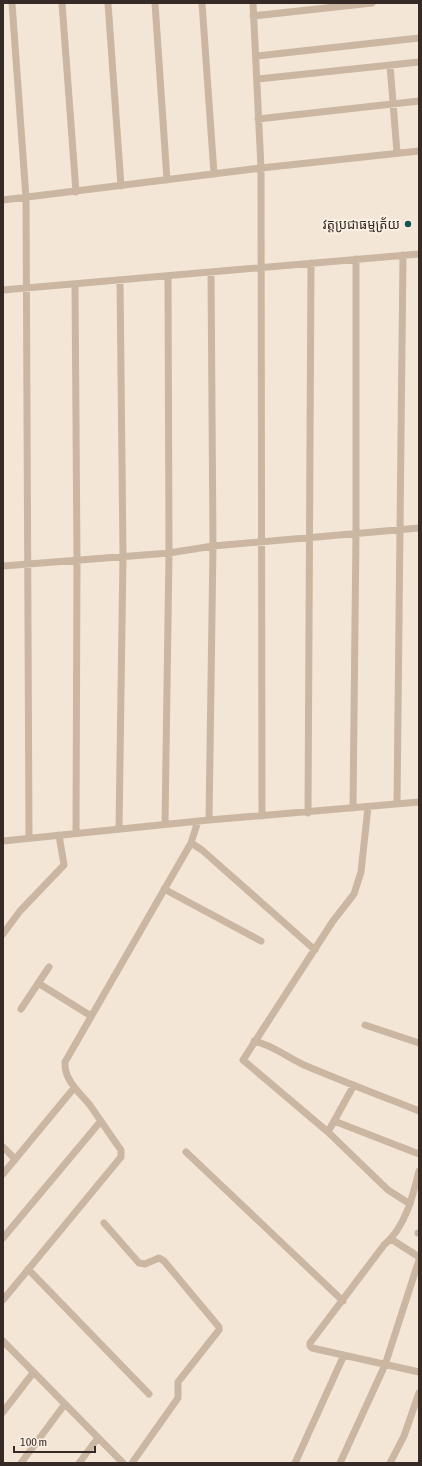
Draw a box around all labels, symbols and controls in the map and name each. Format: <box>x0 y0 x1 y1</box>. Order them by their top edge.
place label: វត្តប្រជាធម្មត្រ័យ <box>323 216 400 233</box>
marker: វត្តប្រជាធម្មត្រ័យ <box>403 219 413 229</box>
scale bar <box>14 1428 95 1454</box>
text: 100 m <box>20 1435 47 1449</box>

